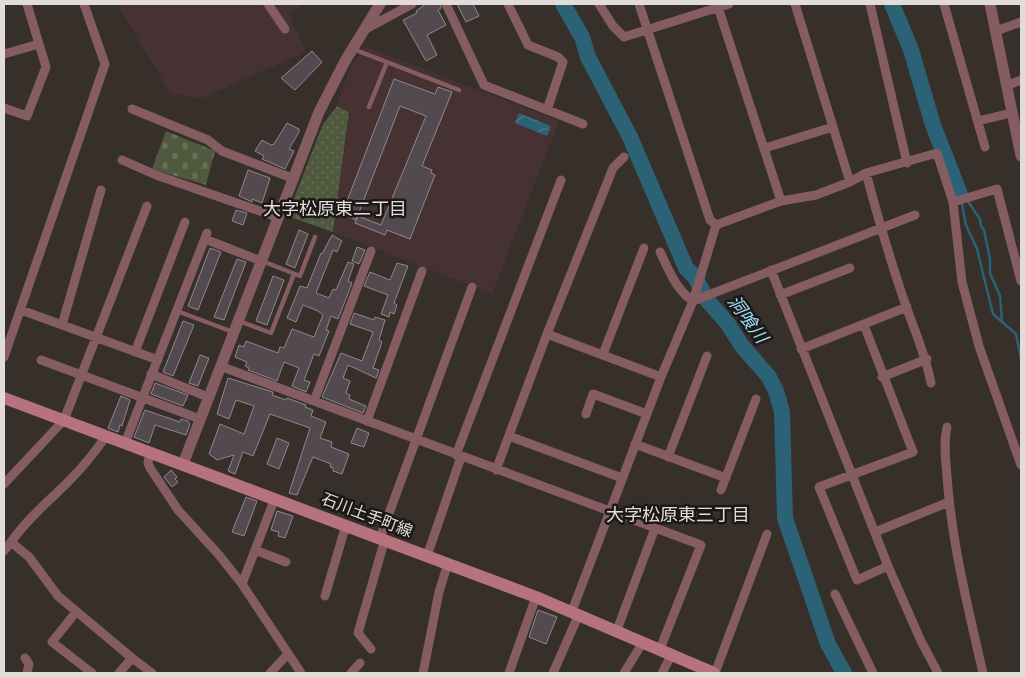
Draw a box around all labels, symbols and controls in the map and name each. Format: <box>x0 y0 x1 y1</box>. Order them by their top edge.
district label: 大字松原東二丁目 <box>263 198 407 219</box>
water label: 洞喰川 <box>724 291 774 349</box>
street label: 石川土手町線 <box>319 489 415 541</box>
district label: 大字松原東三丁目 <box>606 504 750 525</box>

